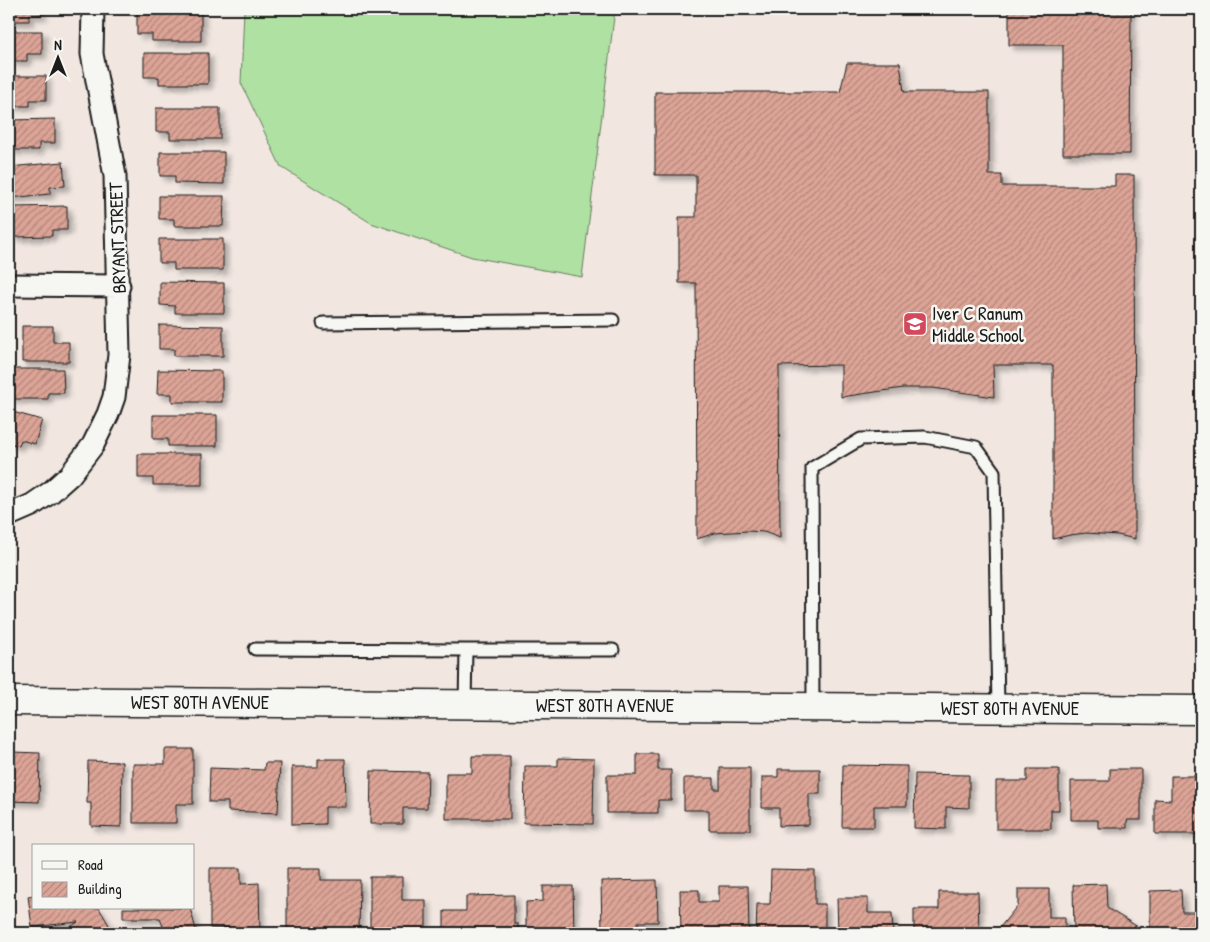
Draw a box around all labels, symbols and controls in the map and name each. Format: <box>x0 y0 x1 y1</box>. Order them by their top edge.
north arrow <box>32 32 82 82</box>
text: N <box>54 35 62 54</box>
street label: BRYANT STREET <box>102 181 132 294</box>
place label: Iver C Ranum Middle School <box>932 300 1025 348</box>
school or university icon: Iver C Ranum Middle School <box>902 311 928 337</box>
street label: WEST 80TH AVENUE <box>131 689 270 715</box>
street label: WEST 80TH AVENUE <box>536 692 675 718</box>
street label: WEST 80TH AVENUE <box>941 695 1080 721</box>
legend <box>32 844 195 910</box>
text: Road <box>78 854 103 875</box>
text: Building <box>78 878 122 899</box>

